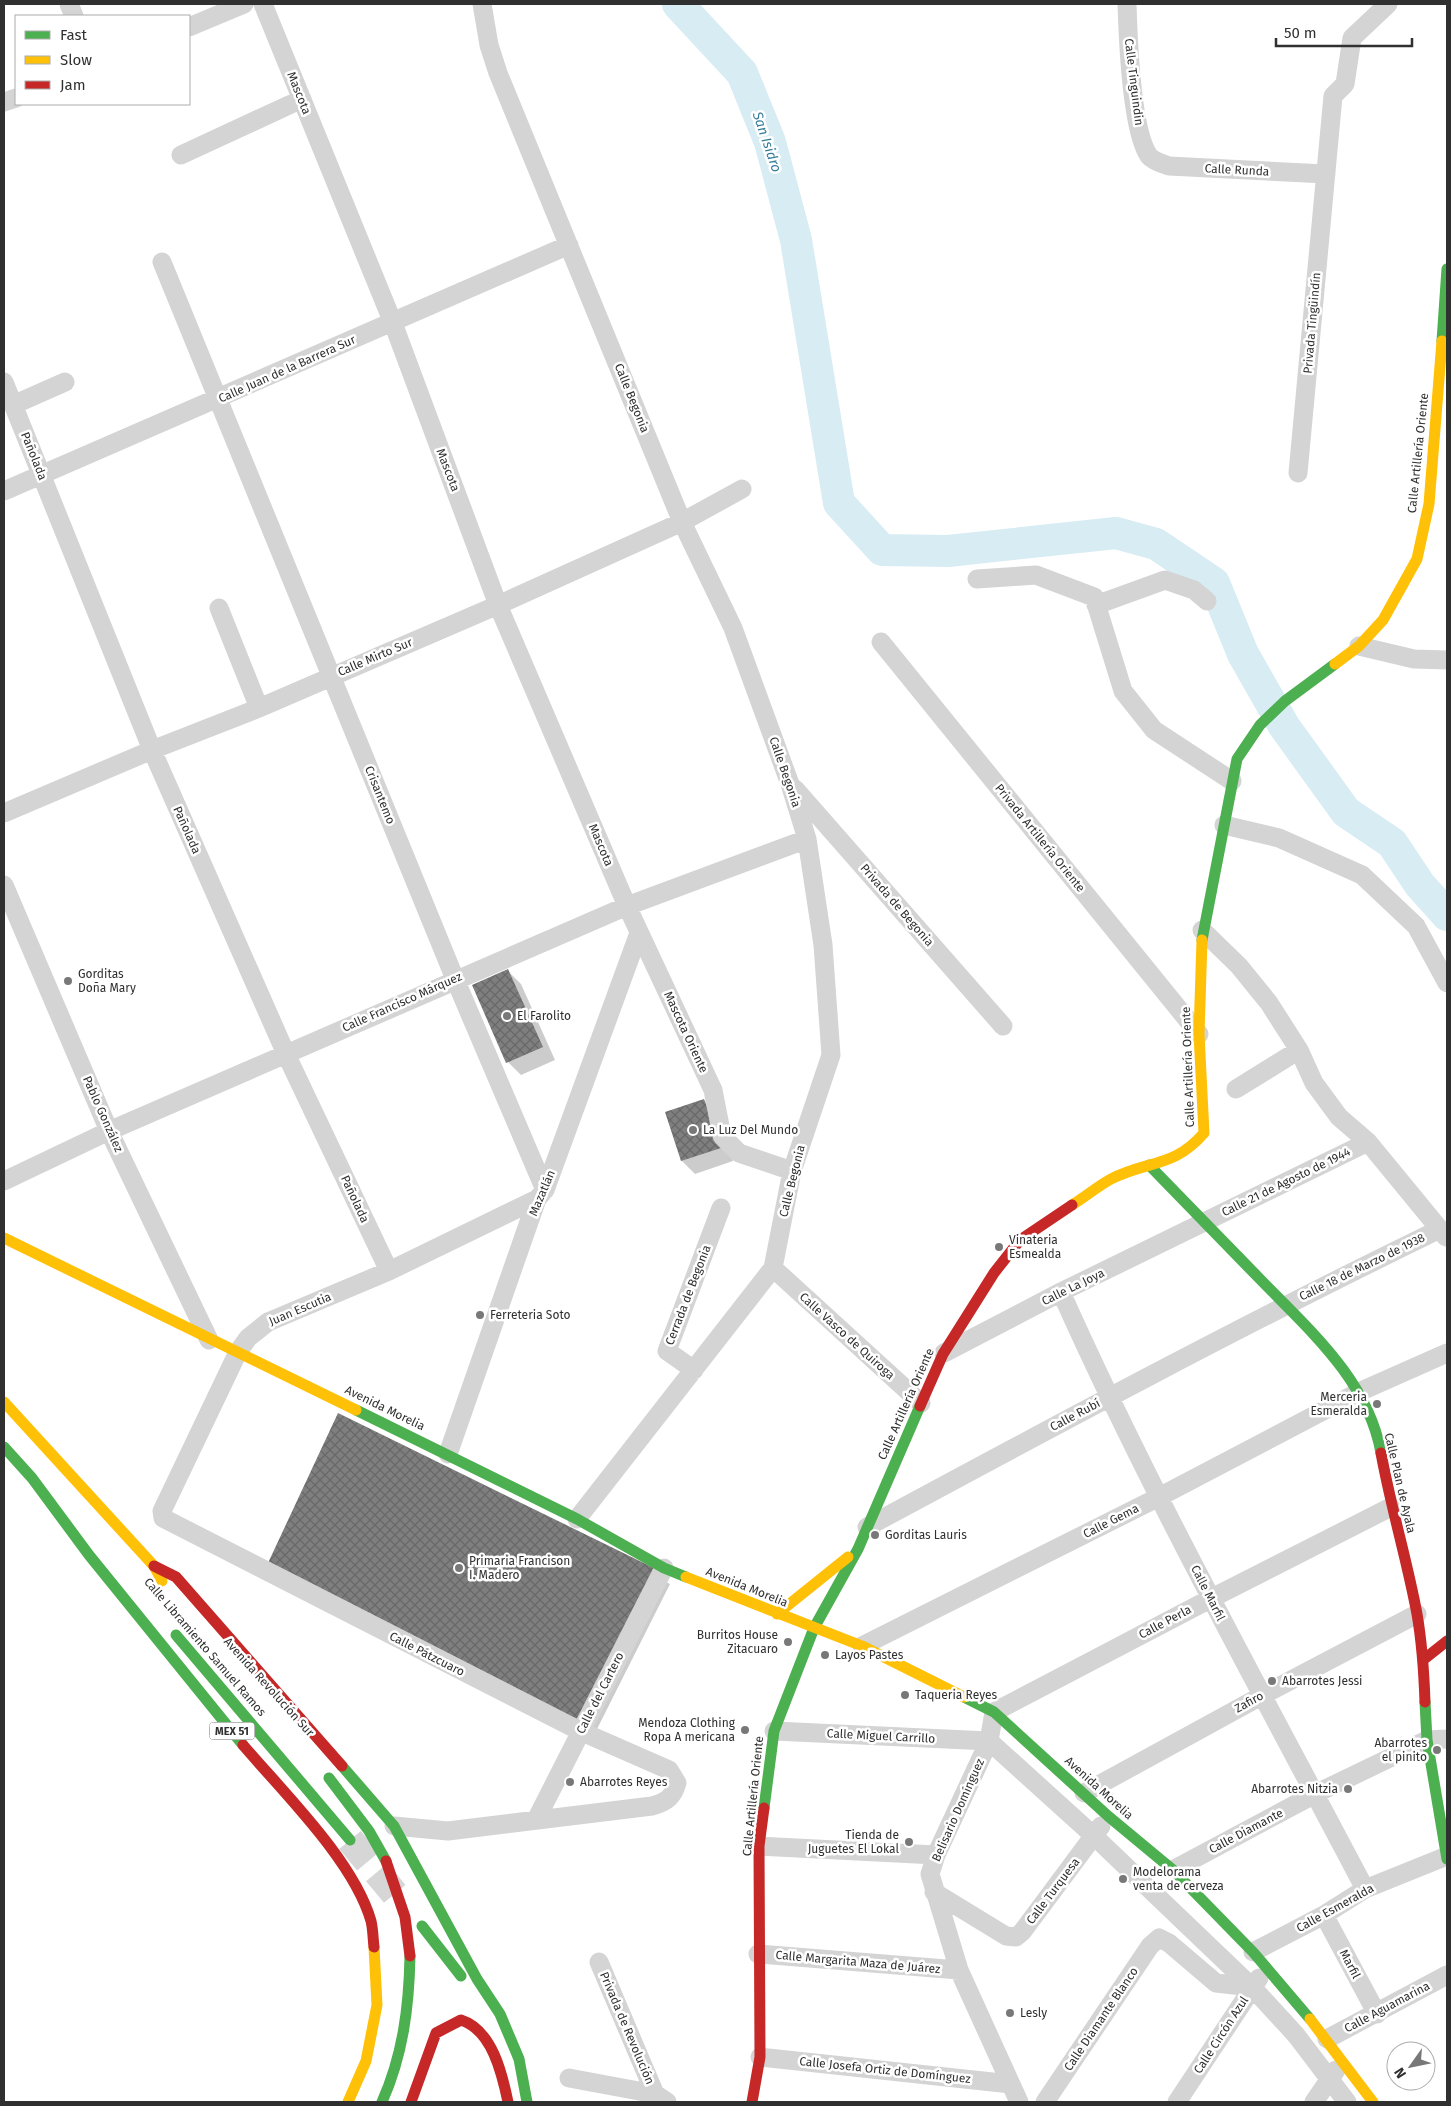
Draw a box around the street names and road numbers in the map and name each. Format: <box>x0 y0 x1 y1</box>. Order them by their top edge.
street label: Calle Tinguindin <box>1122 38 1146 126</box>
street label: Mascota <box>284 70 314 116</box>
street label: Calle Runda <box>1204 161 1270 179</box>
street label: Privada Tingüindín <box>1301 272 1323 374</box>
street label: Calle Juan de la Barrera Sur <box>216 332 358 406</box>
street label: Calle Begonia <box>612 361 652 435</box>
street label: Calle Artillería Oriente <box>1405 392 1431 514</box>
street label: Pañolada <box>18 430 50 482</box>
street label: Mascota <box>433 447 463 493</box>
street label: Calle Mirto Sur <box>336 635 415 679</box>
street label: Calle Begonia <box>766 735 804 809</box>
street label: Crisantemo <box>362 764 398 826</box>
street label: Privada Artillería Oriente <box>992 781 1088 895</box>
street label: Pañolada <box>170 804 204 856</box>
street label: Mascota <box>586 822 616 868</box>
street label: Privada de Begonia <box>857 861 937 949</box>
street label: Calle Francisco Márquez <box>340 969 464 1035</box>
street label: Mascota Oriente <box>661 989 711 1075</box>
street label: Calle Artillería Oriente <box>1179 1006 1197 1128</box>
street label: Pablo González <box>80 1074 126 1154</box>
street label: Calle Begonia <box>776 1144 808 1218</box>
street label: Calle 21 de Agosto de 1944 <box>1219 1144 1353 1219</box>
street label: Mazatlán <box>526 1168 558 1218</box>
street label: Pañolada <box>338 1173 372 1225</box>
street label: Calle 18 de Marzo de 1938 <box>1297 1230 1427 1304</box>
street label: Cerrada de Begonia <box>662 1243 714 1347</box>
street label: Calle La Joya <box>1039 1266 1107 1308</box>
street label: Juan Escutia <box>267 1290 333 1328</box>
street label: Calle Vasco de Quiroga <box>797 1290 897 1382</box>
street label: Calle Artillería Oriente <box>875 1346 937 1462</box>
street label: Avenida Morelia <box>343 1383 427 1433</box>
street label: Calle Rubí <box>1048 1396 1103 1434</box>
street label: Calle Plan de Ayala <box>1382 1431 1418 1535</box>
street label: Calle Gema <box>1081 1501 1141 1541</box>
street label: Calle Marfil <box>1188 1563 1228 1624</box>
street label: Avenida Morelia <box>704 1564 790 1610</box>
street label: Calle Libramiento Samuel Ramos <box>141 1575 269 1719</box>
street label: Calle Perla <box>1136 1602 1194 1642</box>
street label: Calle Pátzcuaro <box>387 1629 467 1679</box>
street label: Avenida Revolución Sur <box>221 1635 317 1740</box>
street label: Calle del Cartero <box>573 1650 627 1736</box>
street label: Zafiro <box>1232 1688 1266 1716</box>
road number: MEX 51 <box>210 1722 254 1740</box>
street label: Calle Miguel Carrillo <box>826 1726 936 1746</box>
street label: Calle Artillería Oriente <box>740 1735 766 1857</box>
street label: Avenida Morelia <box>1062 1754 1136 1822</box>
street label: Belisario Domínguez <box>929 1756 987 1864</box>
street label: Calle Diamante <box>1207 1806 1285 1856</box>
street label: Calle Turquesa <box>1024 1855 1082 1927</box>
street label: Calle Esmeralda <box>1294 1881 1376 1935</box>
street label: Marfil <box>1337 1947 1364 1981</box>
street label: Calle Margarita Maza de Juárez <box>775 1948 941 1976</box>
street label: Calle Diamante Blanco <box>1061 1965 1141 2073</box>
street label: Privada de Revolución <box>597 1970 657 2086</box>
street label: Calle Aguamarina <box>1342 1979 1432 2035</box>
street label: Calle Circón Azul <box>1191 1993 1251 2076</box>
street label: Calle Josefa Ortiz de Domínguez <box>799 2054 971 2086</box>

